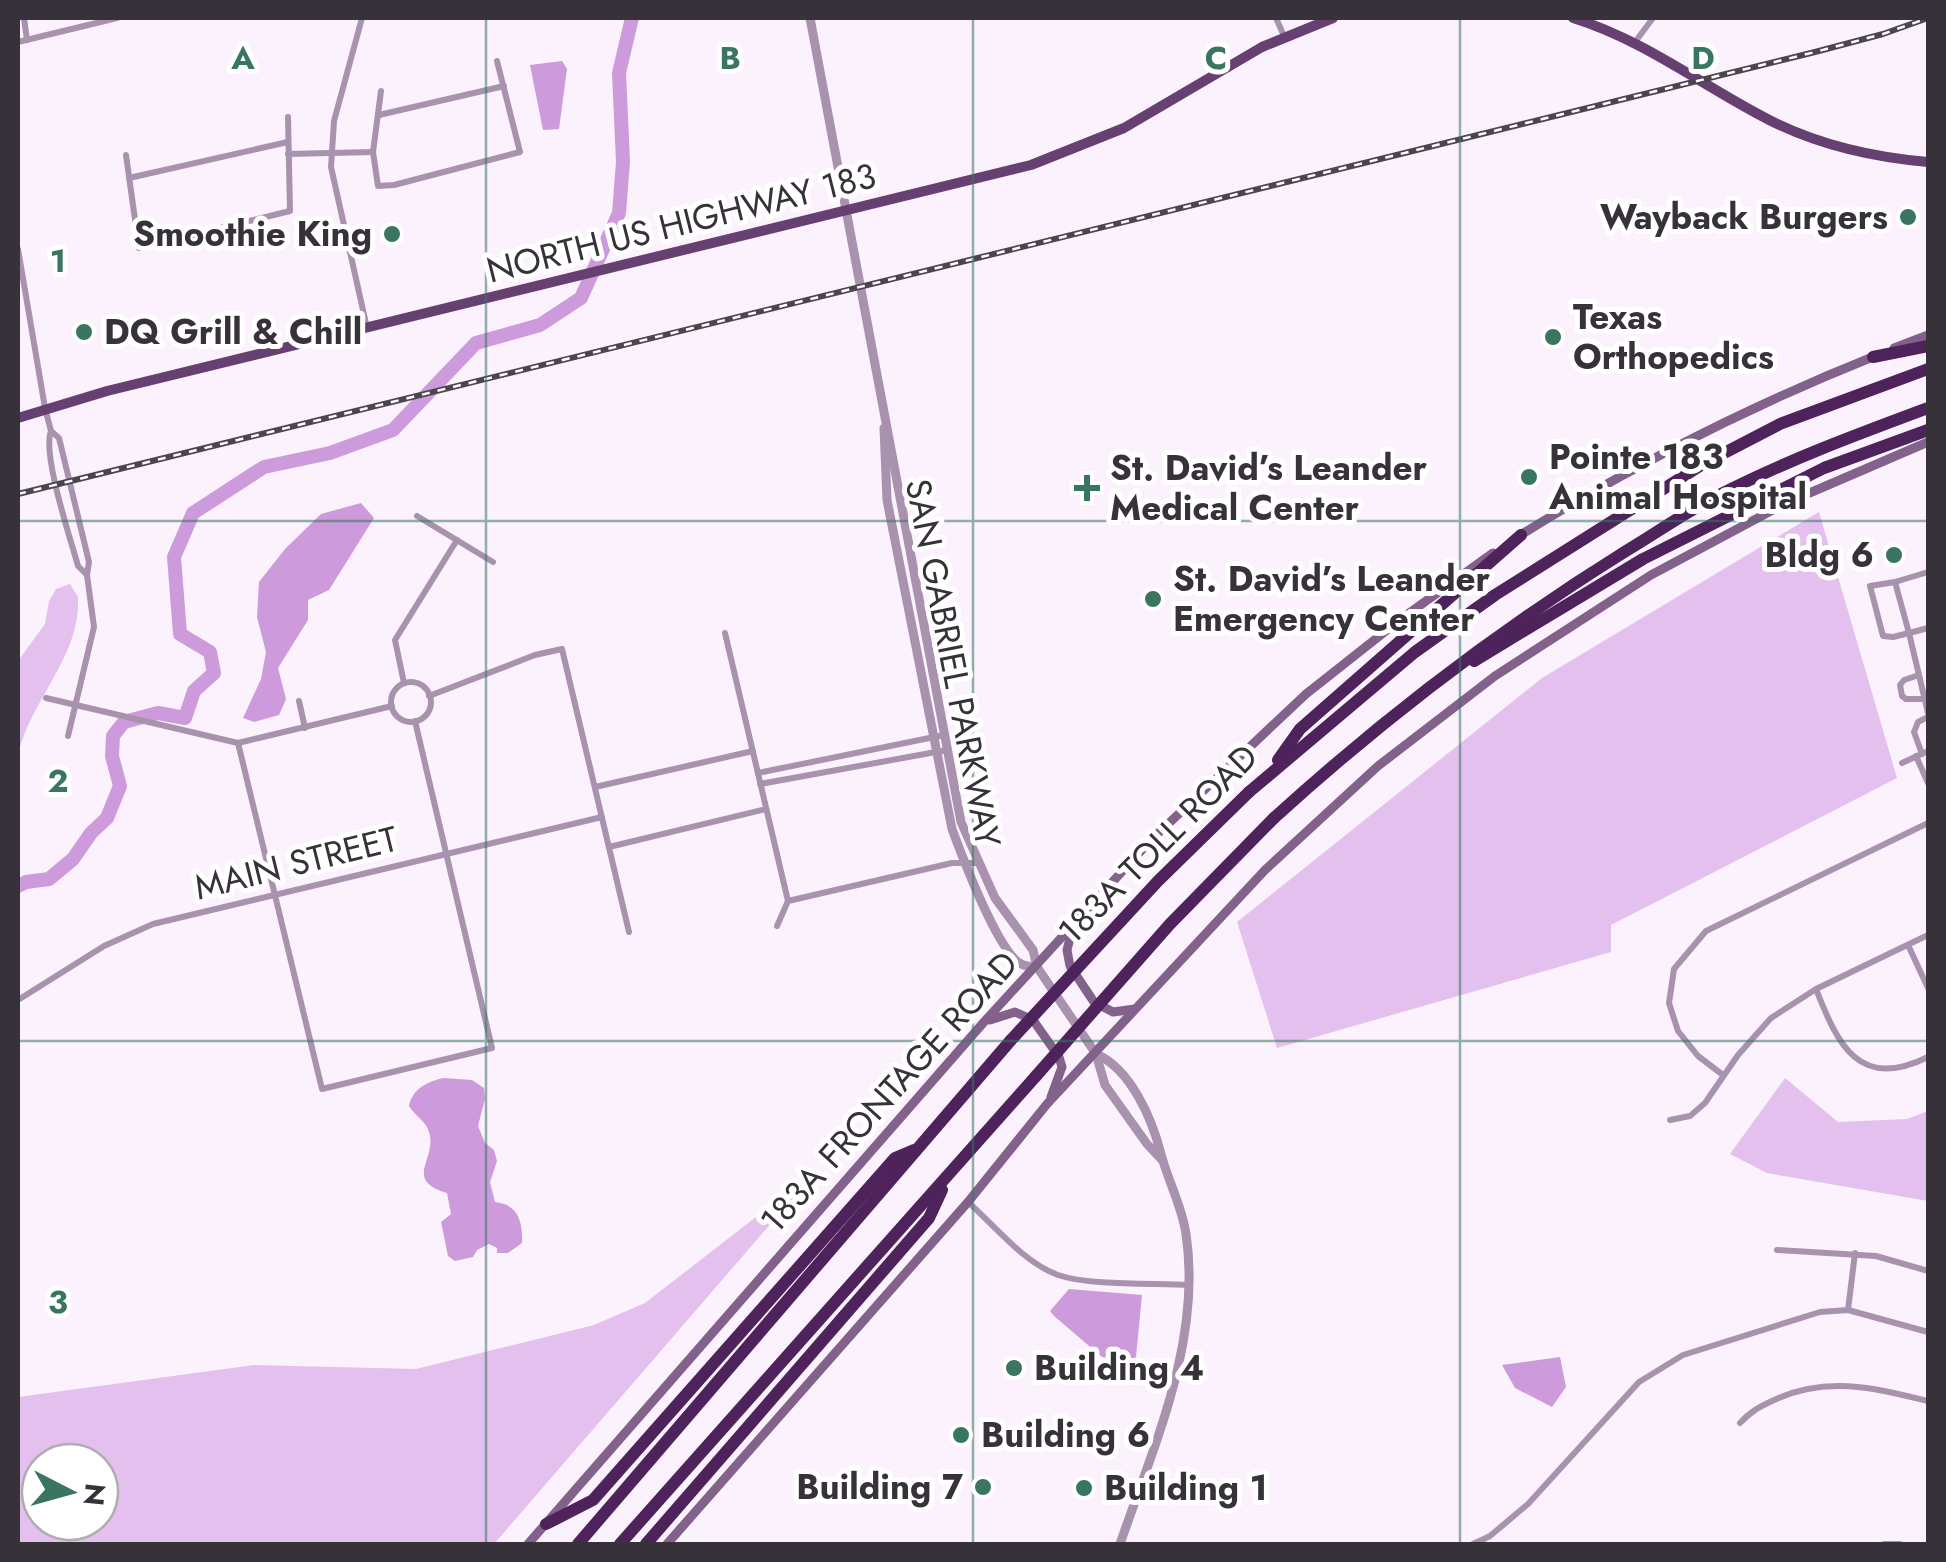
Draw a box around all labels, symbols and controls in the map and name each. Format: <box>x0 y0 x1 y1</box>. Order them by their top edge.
text: A <box>230 35 255 81</box>
text: B <box>719 35 741 81</box>
text: C <box>1205 35 1227 81</box>
text: D <box>1691 35 1715 81</box>
street label: NORTH US HIGHWAY 183 <box>481 150 881 296</box>
place label: Wayback Burgers <box>1600 192 1888 242</box>
marker: Wayback Burgers <box>1897 206 1919 228</box>
place label: Smoothie King <box>133 209 372 259</box>
marker: Smoothie King <box>381 223 403 245</box>
text: 1 <box>50 238 66 284</box>
place label: Texas Orthopedics <box>1573 292 1774 382</box>
place label: DQ Grill & Chill <box>104 307 362 357</box>
marker: DQ Grill & Chill <box>73 321 95 343</box>
marker: Texas Orthopedics <box>1542 326 1564 348</box>
place label: Pointe 183 Animal Hospital <box>1548 432 1807 522</box>
place label: St. David’s Leander Medical Center <box>1110 443 1428 533</box>
marker: Pointe 183 Animal Hospital <box>1518 466 1540 488</box>
street label: SAN GABRIEL PARKWAY <box>893 475 1013 852</box>
marker: St. David’s Leander Medical Center <box>1074 475 1100 501</box>
place label: Bldg 6 <box>1764 530 1874 580</box>
marker: Bldg 6 <box>1883 544 1905 566</box>
place label: St. David’s Leander Emergency Center <box>1173 554 1491 644</box>
marker: St. David’s Leander Emergency Center <box>1142 588 1164 610</box>
street label: 183A TOLL ROAD <box>1047 733 1269 955</box>
text: 2 <box>48 758 69 804</box>
street label: MAIN STREET <box>189 814 403 912</box>
street label: 183A FRONTAGE ROAD <box>749 940 1029 1244</box>
text: 3 <box>48 1279 68 1325</box>
place label: Building 4 <box>1034 1343 1204 1393</box>
marker: Building 4 <box>1003 1357 1025 1379</box>
place label: Building 6 <box>981 1410 1150 1460</box>
marker: Building 6 <box>950 1424 972 1446</box>
north arrow <box>20 1442 120 1542</box>
place label: Building 7 <box>796 1462 964 1512</box>
place label: Building 1 <box>1104 1463 1268 1513</box>
marker: Building 7 <box>972 1476 994 1498</box>
marker: Building 1 <box>1073 1477 1095 1499</box>
text: N <box>73 1481 116 1508</box>

